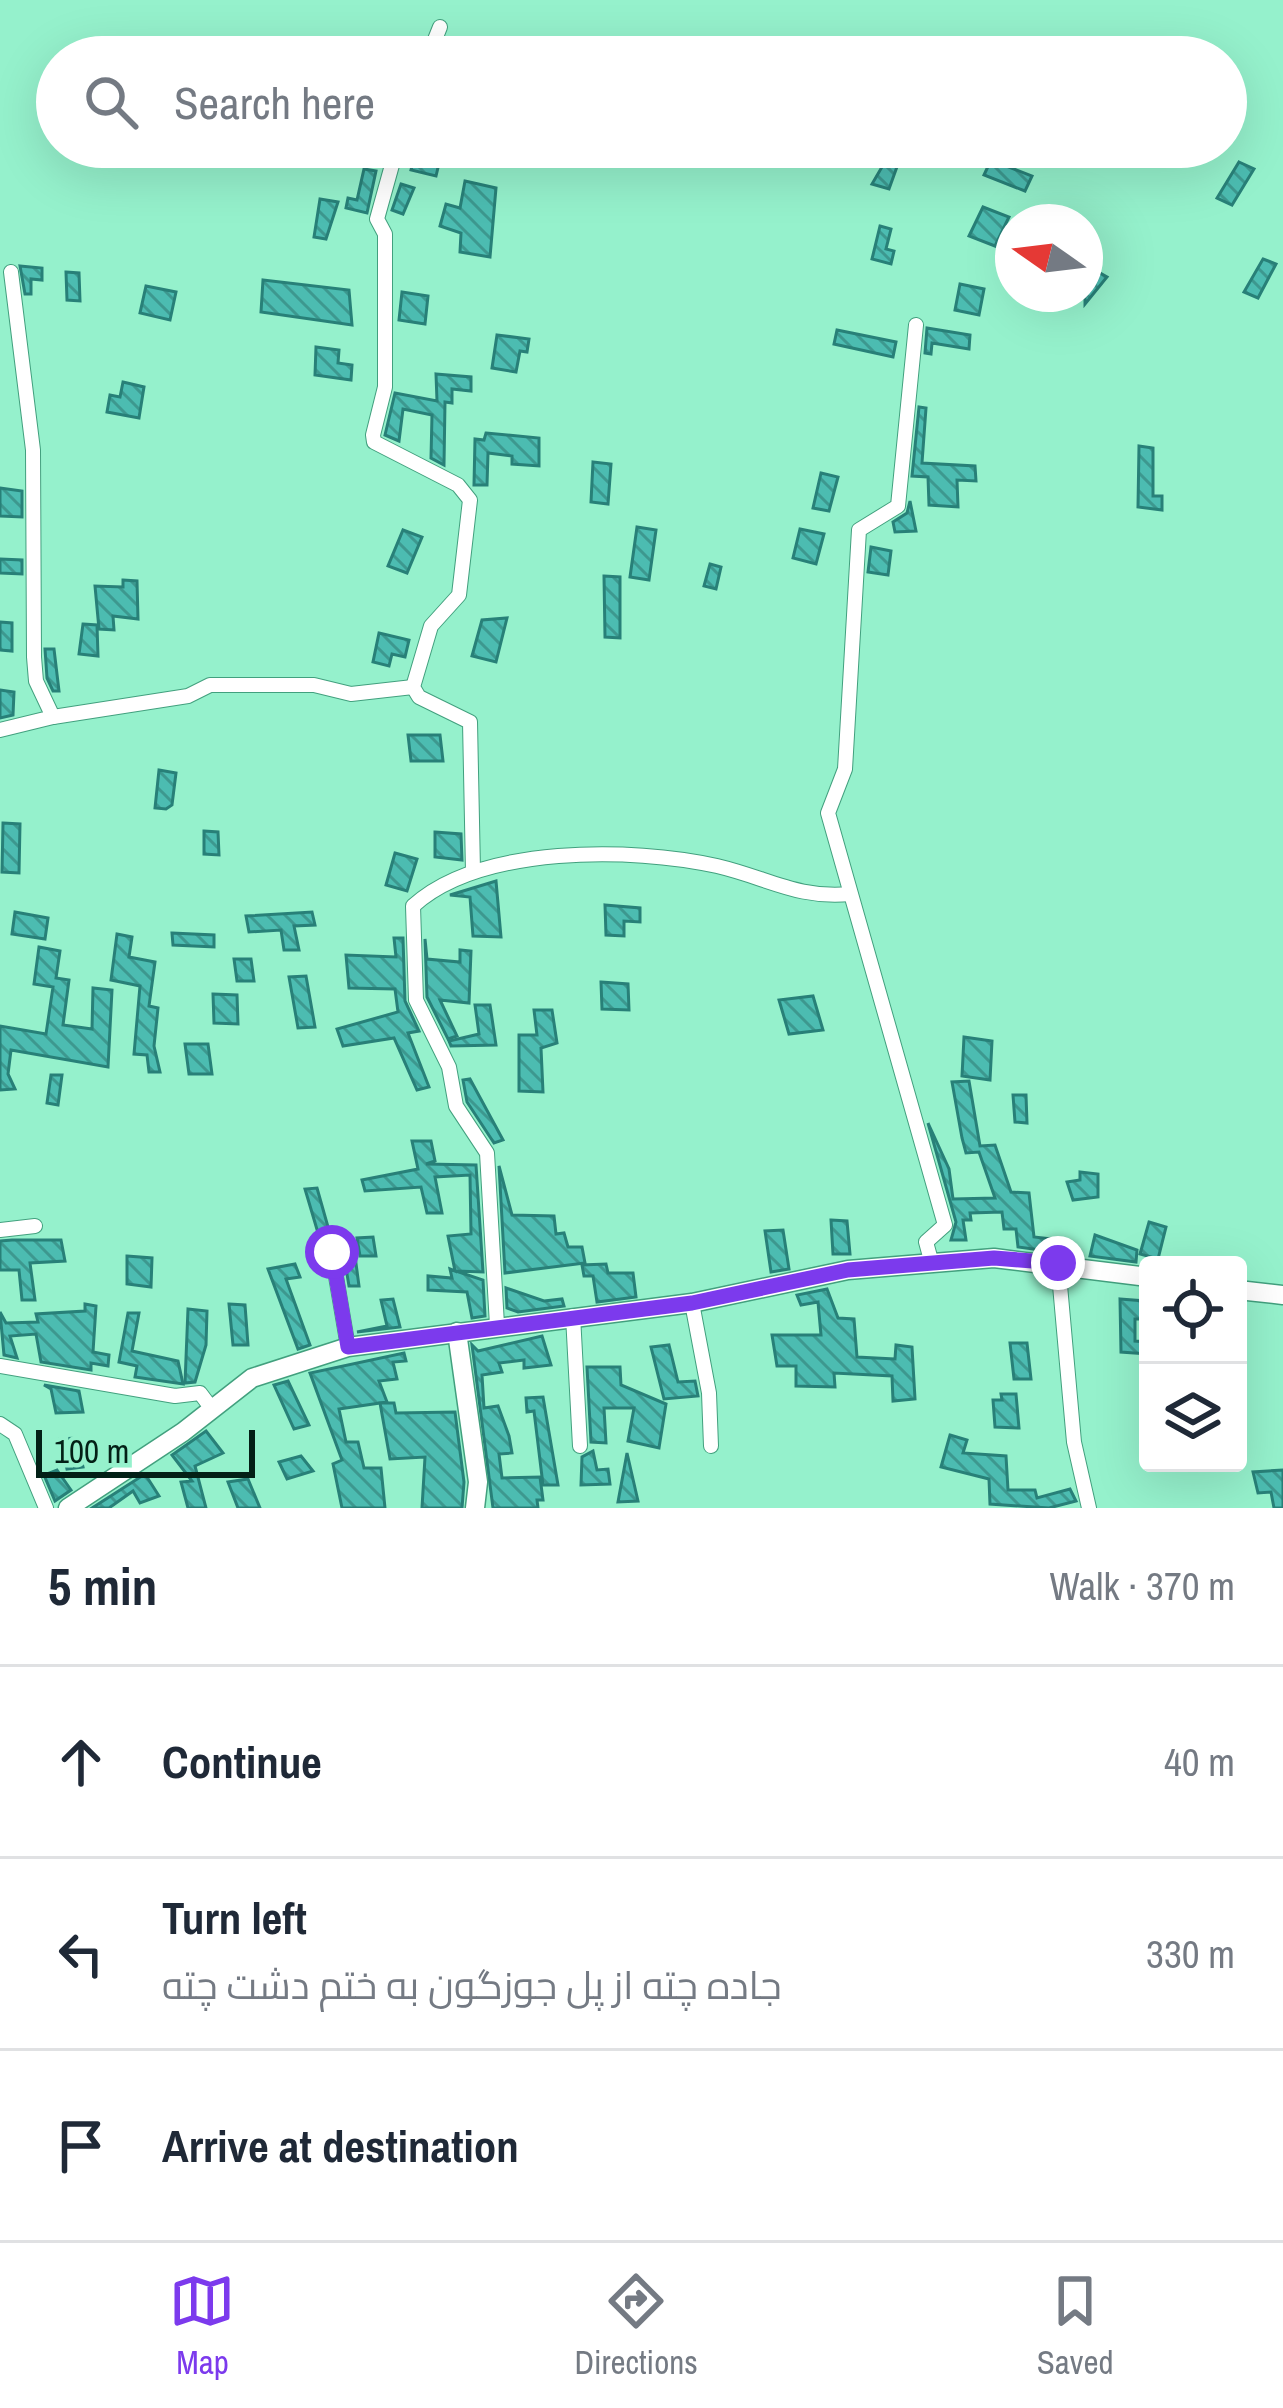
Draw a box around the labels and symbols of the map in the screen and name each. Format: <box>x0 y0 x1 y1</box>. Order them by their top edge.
north arrow <box>995 204 1103 312</box>
route start <box>305 1225 359 1279</box>
route end <box>1031 1236 1085 1290</box>
scale bar <box>36 1424 255 1477</box>

